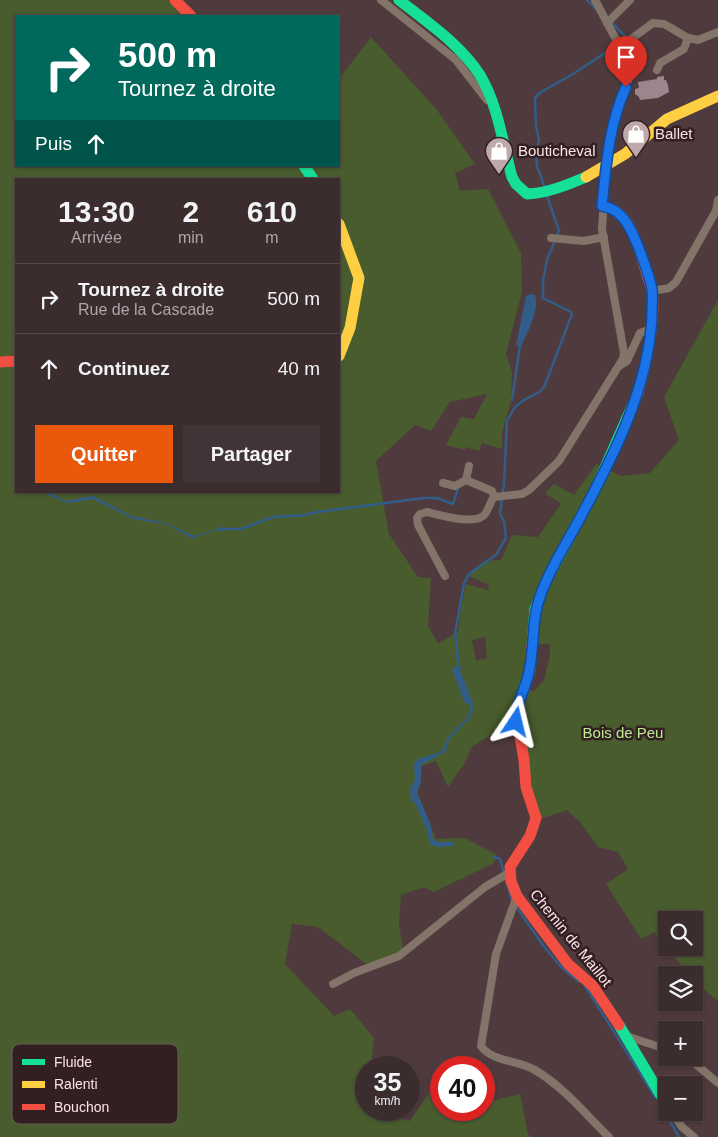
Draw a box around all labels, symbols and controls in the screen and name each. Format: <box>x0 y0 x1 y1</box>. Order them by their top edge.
icon: right <box>35 35 100 100</box>
text: 500 m <box>118 35 217 74</box>
pin <box>605 36 647 87</box>
icon: arrive <box>612 43 640 71</box>
text: Tournez à droite <box>118 76 276 101</box>
shop icon: Ballet <box>621 119 651 158</box>
place label: Ballet <box>655 125 693 142</box>
icon: ahead <box>82 130 110 158</box>
text: Puis <box>35 133 72 154</box>
shop icon: Bouticheval <box>484 136 514 175</box>
place label: Bouticheval <box>518 142 596 159</box>
text: 13:30 <box>58 195 135 228</box>
text: 2 <box>182 195 199 228</box>
text: 610 <box>247 195 297 228</box>
text: Arrivée <box>71 229 122 246</box>
text: min <box>178 229 204 246</box>
text: m <box>265 229 278 246</box>
text: Tournez à droite <box>78 279 224 300</box>
icon: right <box>35 285 63 313</box>
text: 500 m <box>267 288 320 309</box>
text: Rue de la Cascade <box>78 301 214 318</box>
icon: ahead <box>35 355 63 383</box>
text: Continuez <box>78 358 170 379</box>
text: 40 m <box>278 358 320 379</box>
button: Quitter <box>35 425 173 483</box>
button: Partager <box>183 425 320 483</box>
position arrow <box>489 695 541 747</box>
park label: Bois de Peu <box>583 724 663 741</box>
street label: Chemin de Maillot <box>527 886 616 990</box>
map controls <box>658 911 703 1121</box>
button: search <box>658 911 703 956</box>
button: layers <box>658 966 703 1011</box>
button: + <box>658 1021 703 1066</box>
legend <box>12 1044 178 1124</box>
text: Fluide <box>54 1054 92 1070</box>
speed limit sign: 40 <box>430 1056 495 1121</box>
text: 35 <box>374 1068 401 1096</box>
text: Ralenti <box>54 1076 98 1092</box>
button: − <box>658 1076 703 1121</box>
text: km/h <box>374 1094 401 1108</box>
text: Bouchon <box>54 1099 109 1115</box>

